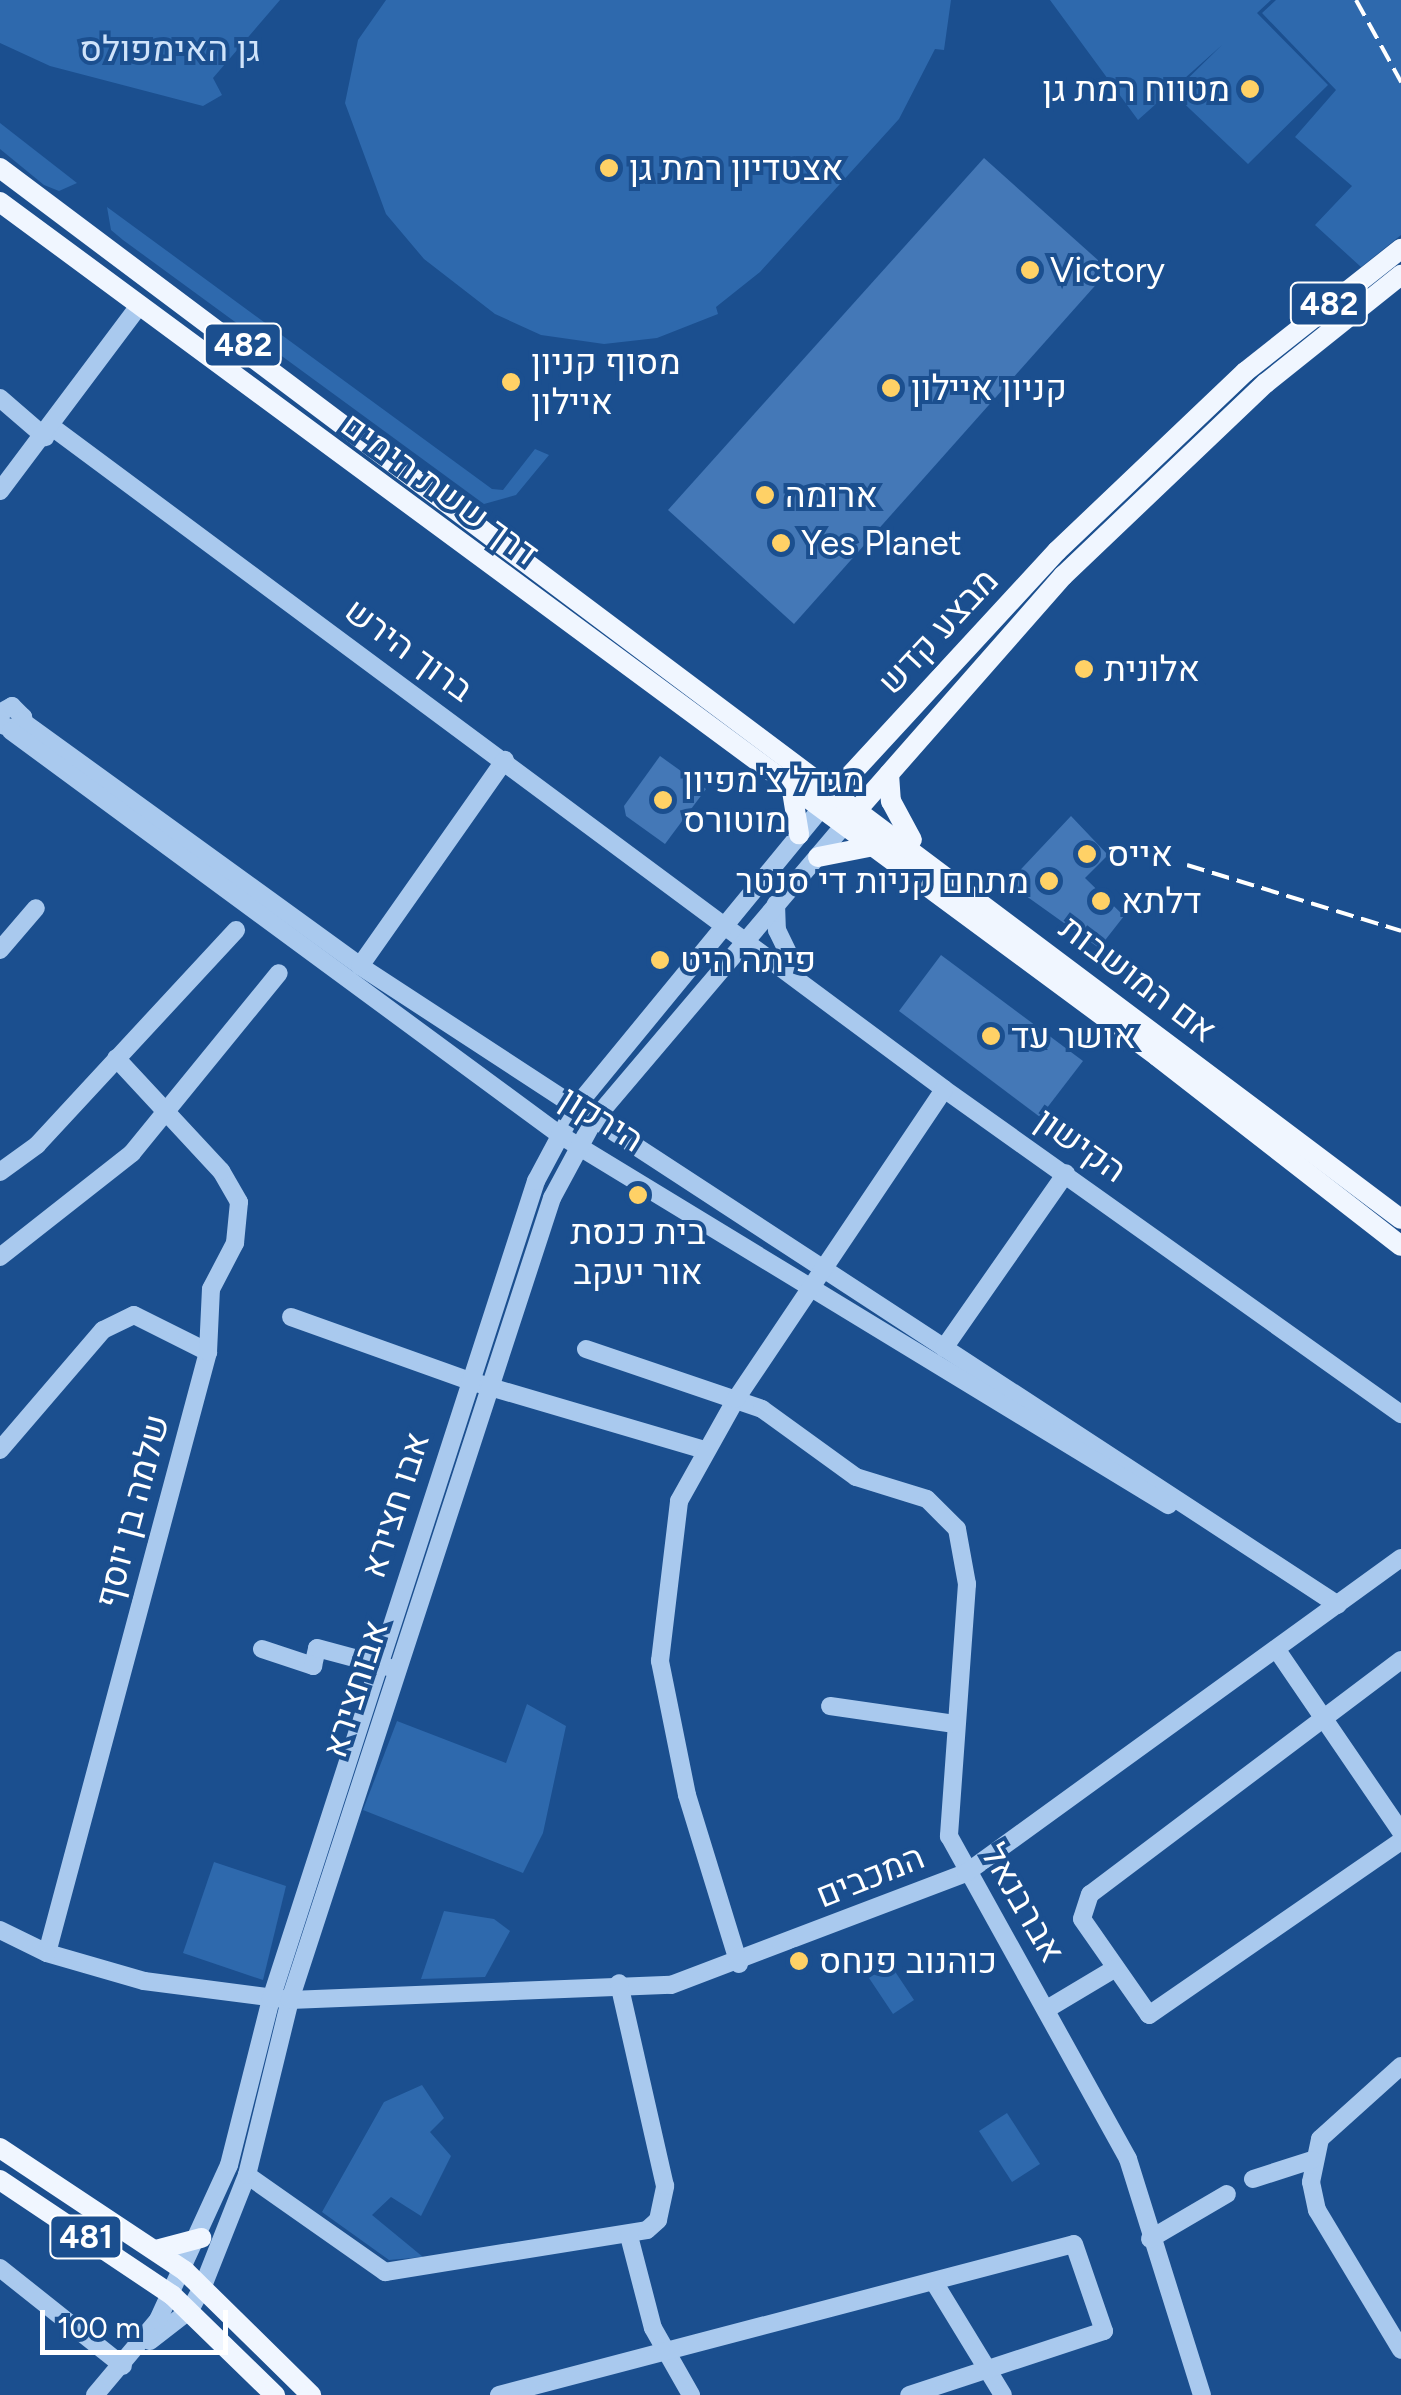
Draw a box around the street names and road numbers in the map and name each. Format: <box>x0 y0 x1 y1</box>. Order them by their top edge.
road number: 482 <box>1289 277 1369 331</box>
road number: 482 <box>203 318 283 372</box>
street label: דרך ששת הימים <box>333 403 547 575</box>
street label: מבצע קדש <box>869 559 1007 703</box>
street label: ברוך הירש <box>337 590 481 710</box>
street label: אם המושבות <box>1052 907 1224 1051</box>
street label: הירקון <box>553 1077 651 1161</box>
street label: הקישון <box>1028 1099 1134 1191</box>
street label: שלמה בן יוסף <box>86 1410 178 1612</box>
street label: אבו חצירא <box>352 1427 438 1583</box>
street label: אבוחצירא <box>313 1615 397 1763</box>
street label: המכבים <box>810 1835 930 1917</box>
street label: אברבנאל <box>972 1836 1074 1970</box>
road number: 481 <box>48 2210 124 2264</box>

